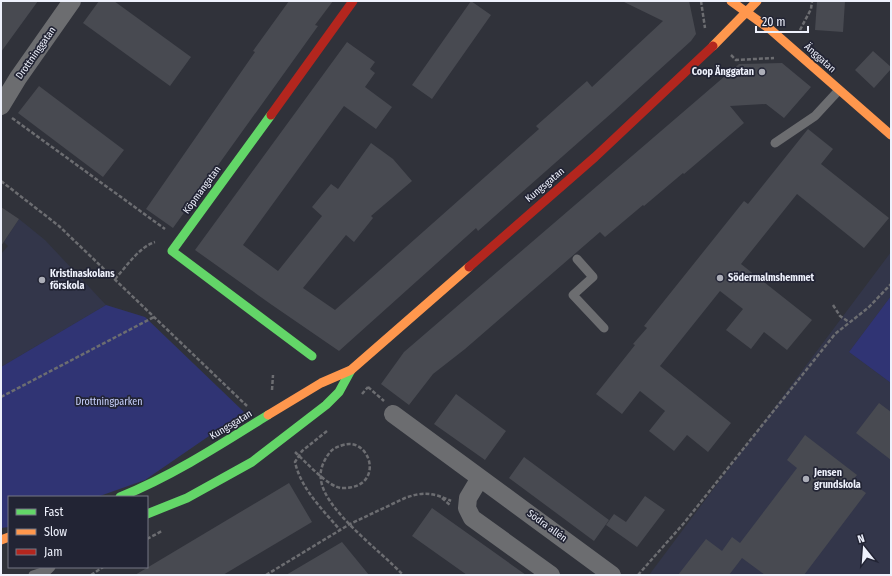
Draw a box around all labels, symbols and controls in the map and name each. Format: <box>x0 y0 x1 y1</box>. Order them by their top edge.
scale bar <box>756 8 808 34</box>
text: 20 m <box>762 15 786 29</box>
street label: Drottninggatan <box>13 24 59 82</box>
street label: Änggatan <box>802 40 839 75</box>
place label: Coop Änggatan <box>692 65 754 78</box>
marker: Coop Änggatan <box>757 67 767 77</box>
street label: Köpmangatan <box>181 164 223 216</box>
street label: Kungsgatan <box>523 165 567 205</box>
place label: Kristinaskolans förskola <box>50 268 115 292</box>
place label: Södermalmshemmet <box>728 272 815 284</box>
marker: Södermalmshemmet <box>715 273 725 283</box>
marker: Kristinaskolans förskola <box>37 275 47 285</box>
park label: Drottningparken <box>76 396 142 408</box>
street label: Kungsgatan <box>208 408 254 442</box>
place label: Jensen grundskola <box>813 467 861 491</box>
marker: Jensen grundskola <box>801 474 811 484</box>
legend <box>8 496 148 568</box>
text: Fast <box>44 505 63 519</box>
street label: Södra allén <box>525 508 569 544</box>
text: Slow <box>44 525 67 539</box>
north arrow <box>844 528 884 568</box>
text: N <box>856 532 866 546</box>
text: Jam <box>44 545 62 559</box>

